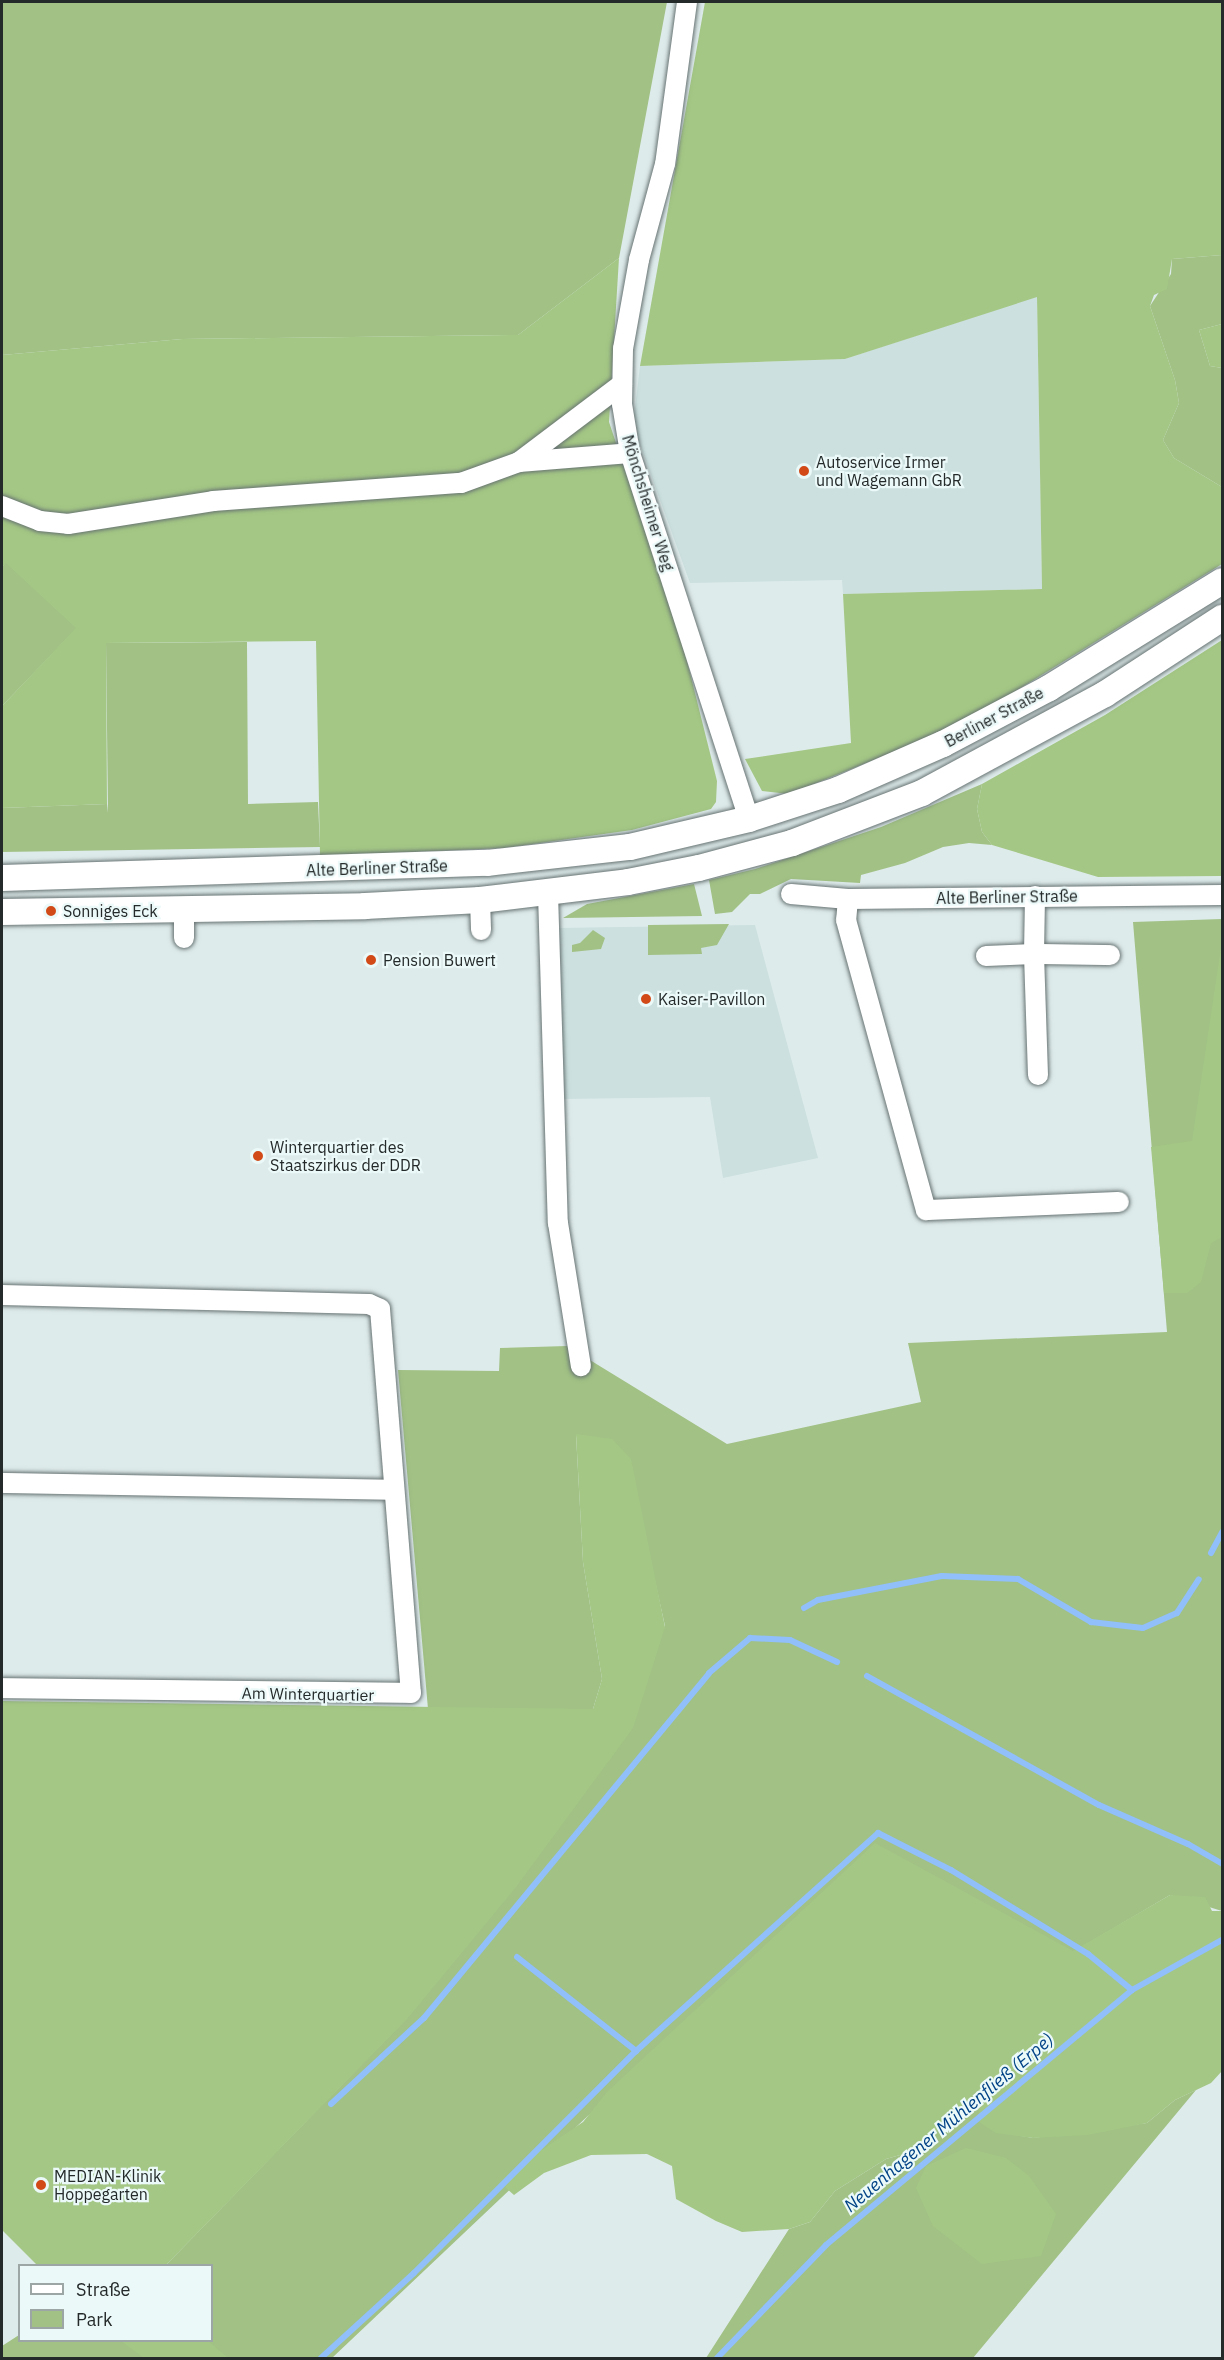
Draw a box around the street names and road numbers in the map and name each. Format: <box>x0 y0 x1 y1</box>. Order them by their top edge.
street label: Mönchsheimer Weg <box>618 433 678 573</box>
street label: Berliner Straße <box>941 683 1047 751</box>
street label: Alte Berliner Straße <box>306 856 448 880</box>
street label: Alte Berliner Straße <box>936 886 1078 908</box>
street label: Am Winterquartier <box>242 1683 374 1705</box>

